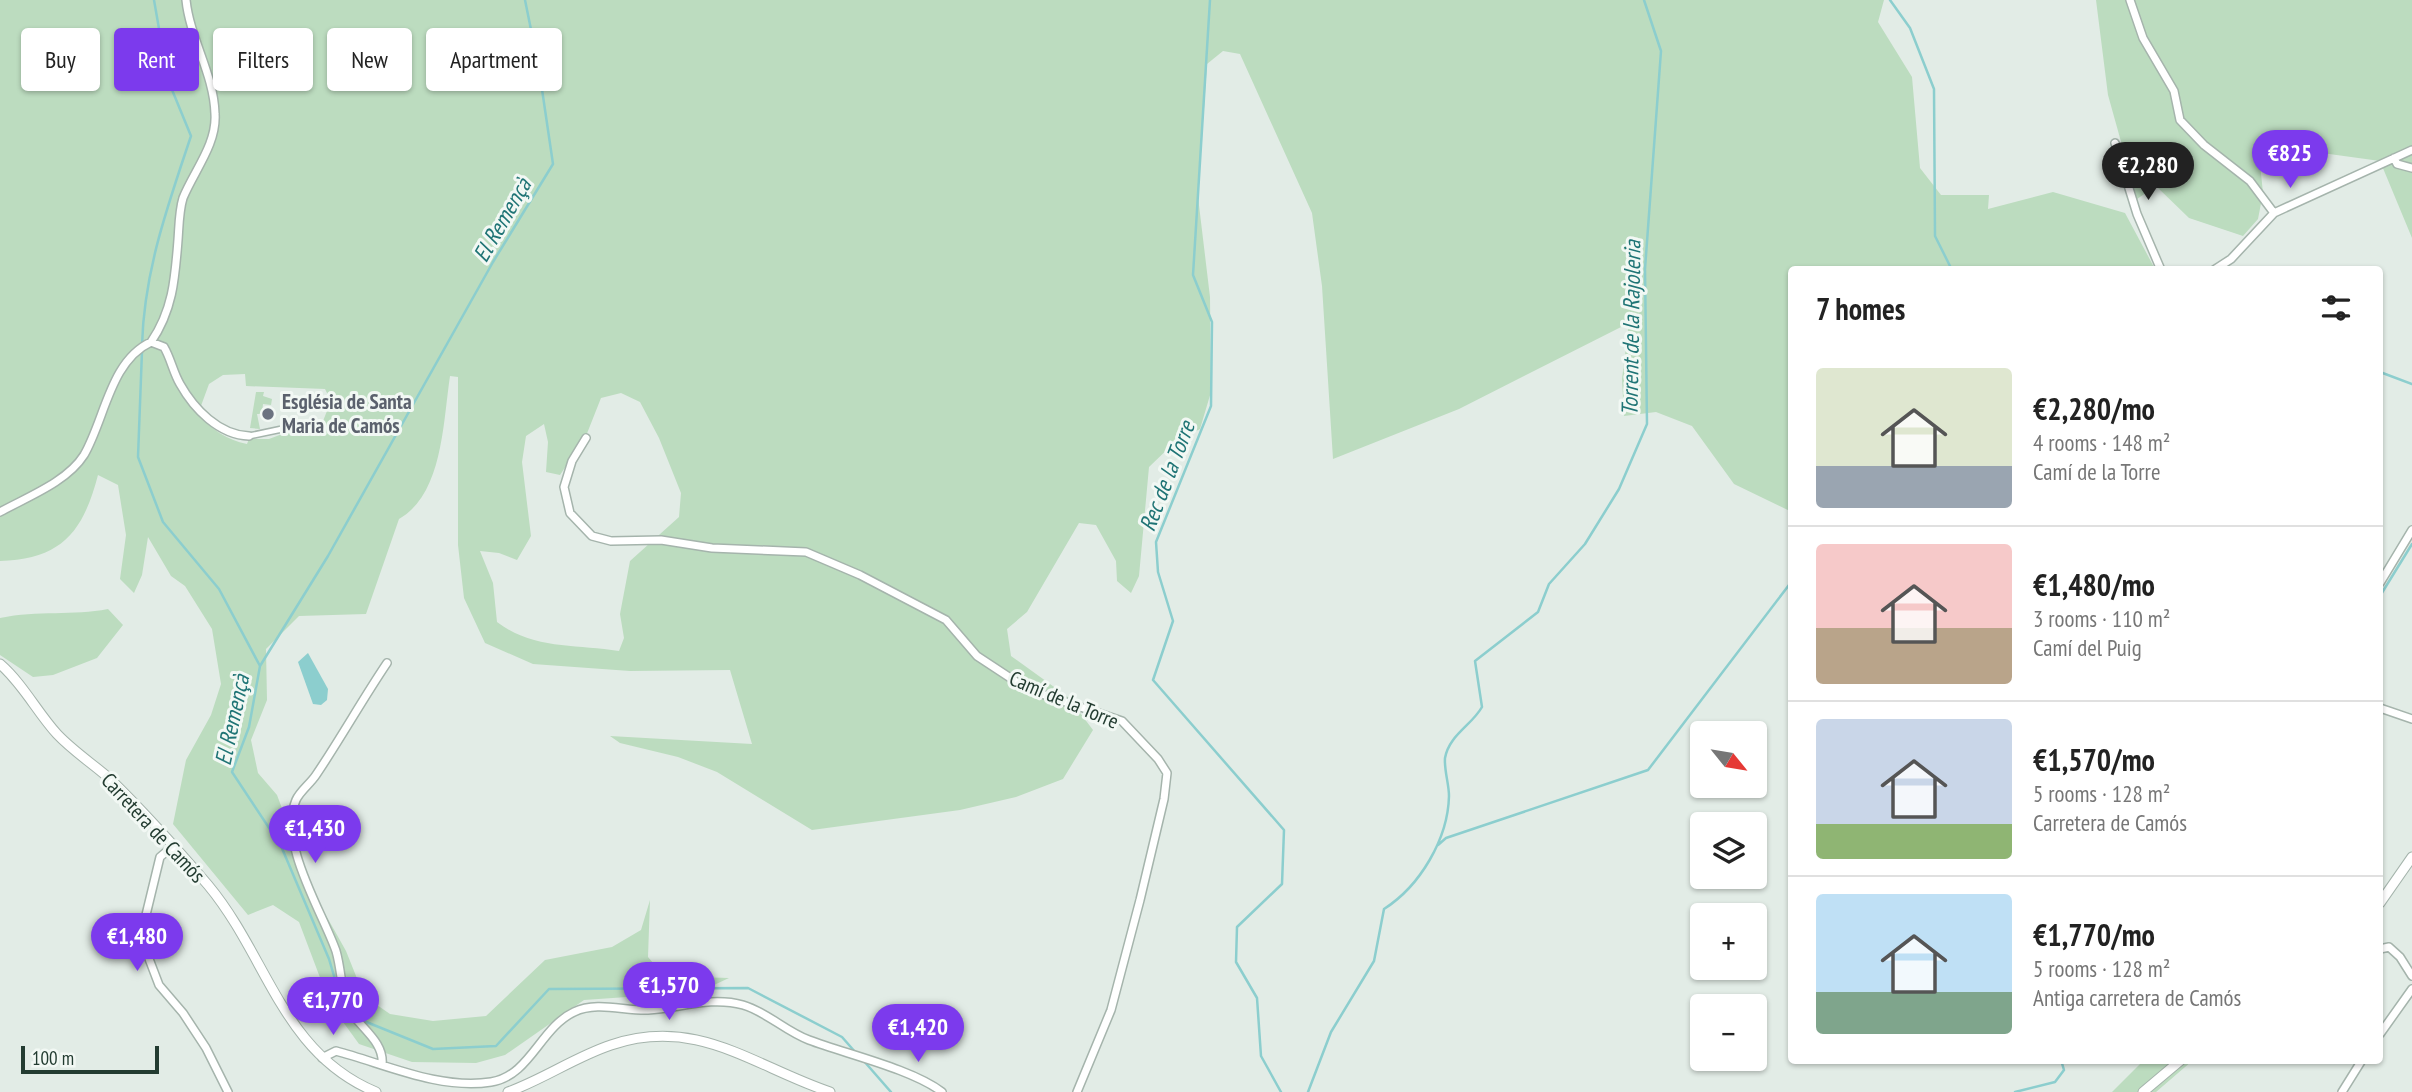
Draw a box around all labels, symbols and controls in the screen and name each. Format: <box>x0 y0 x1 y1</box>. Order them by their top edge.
chip: Buy <box>21 28 100 91</box>
chip: Rent <box>114 28 199 91</box>
chip: Filters <box>213 28 313 91</box>
chip: New <box>327 28 412 91</box>
chip: Apartment <box>426 28 562 91</box>
pin: €825 <box>2249 130 2331 190</box>
text: €825 <box>2268 138 2312 167</box>
pin: €2,280 <box>2091 142 2205 202</box>
text: €2,280 <box>2118 150 2178 179</box>
water label: El Remençà <box>466 171 538 267</box>
water label: Torrent de la Rajoleria <box>1614 238 1647 416</box>
text: 7 homes <box>1816 289 1905 328</box>
icon: filters <box>2317 289 2355 327</box>
place label: Església de Santa Maria de Camós <box>282 388 412 439</box>
text: €2,280/mo <box>2033 389 2155 428</box>
icon: home <box>1872 396 1956 480</box>
marker: Església de Santa Maria de Camós <box>260 406 276 422</box>
water label: Rec de la Torre <box>1132 415 1201 535</box>
text: 4 rooms · 148 m² <box>2033 428 2170 457</box>
text: Camí de la Torre <box>2033 457 2160 486</box>
text: €1,480/mo <box>2033 565 2155 604</box>
icon: home <box>1872 572 1956 656</box>
text: 3 rooms · 110 m² <box>2033 604 2170 633</box>
text: Camí del Puig <box>2033 633 2142 662</box>
street label: Camí de la Torre <box>1005 664 1123 735</box>
water label: El Remençà <box>208 670 256 768</box>
north arrow <box>1690 721 1768 798</box>
map controls <box>1690 721 1767 1071</box>
text: €1,570/mo <box>2033 740 2155 779</box>
icon: home <box>1872 747 1956 831</box>
street label: Carretera de Camós <box>96 767 211 888</box>
text: 5 rooms · 128 m² <box>2033 779 2170 808</box>
pin: €1,430 <box>258 806 372 865</box>
text: Carretera de Camós <box>2033 808 2187 837</box>
button: layers <box>1690 812 1767 889</box>
text: €1,430 <box>285 813 345 842</box>
button: + <box>1690 903 1767 980</box>
pin: €1,480 <box>80 914 194 973</box>
text: €1,770/mo <box>2033 915 2155 954</box>
text: €1,480 <box>107 921 167 950</box>
icon: home <box>1872 922 1956 1006</box>
text: 5 rooms · 128 m² <box>2033 954 2170 983</box>
pin: €1,570 <box>612 962 726 1022</box>
text: €1,570 <box>639 970 699 999</box>
pin: €1,770 <box>276 978 390 1037</box>
text: Antiga carretera de Camós <box>2033 983 2241 1012</box>
text: €1,770 <box>303 985 363 1014</box>
button: − <box>1690 994 1767 1071</box>
pin: €1,420 <box>861 1004 975 1064</box>
text: €1,420 <box>888 1012 948 1041</box>
scale bar <box>21 1043 159 1075</box>
text: 100 m <box>32 1046 74 1070</box>

